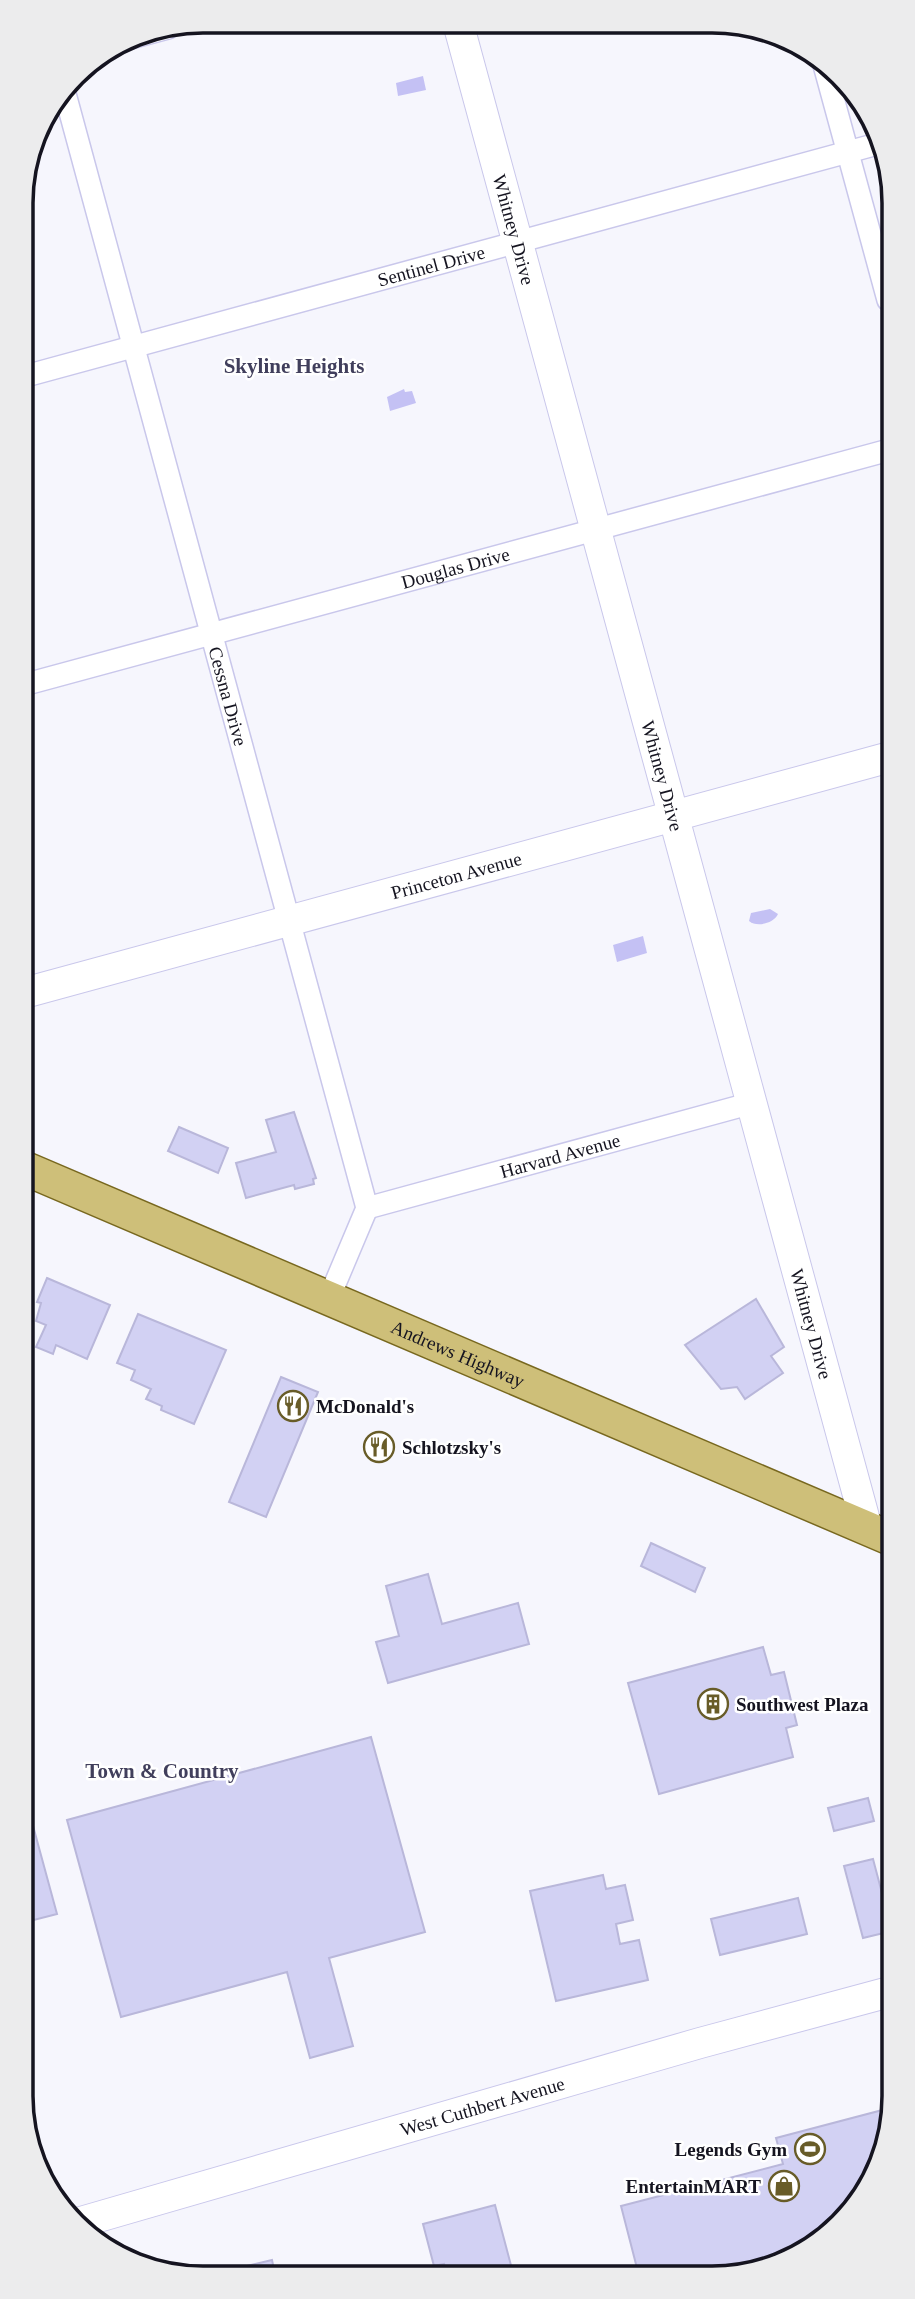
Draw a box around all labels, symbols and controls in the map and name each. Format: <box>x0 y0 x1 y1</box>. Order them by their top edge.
street label: Whitney Drive <box>489 172 539 287</box>
street label: Sentinel Drive <box>375 241 487 291</box>
district label: Skyline Heights <box>224 354 364 378</box>
street label: Douglas Drive <box>399 543 512 593</box>
street label: Cessna Drive <box>204 644 251 748</box>
street label: Whitney Drive <box>637 718 687 833</box>
street label: Princeton Avenue <box>389 848 524 903</box>
street label: Harvard Avenue <box>498 1129 622 1182</box>
street label: Whitney Drive <box>786 1266 836 1381</box>
street label: Andrews Highway <box>388 1316 528 1392</box>
restaurant icon: McDonald's <box>276 1389 310 1423</box>
place label: McDonald's <box>316 1396 414 1417</box>
restaurant icon: Schlotzsky's <box>362 1430 396 1464</box>
place label: Schlotzsky's <box>402 1437 501 1458</box>
building icon: Southwest Plaza <box>696 1687 730 1721</box>
place label: Southwest Plaza <box>736 1694 869 1715</box>
district label: Town & Country <box>85 1759 239 1783</box>
street label: West Cuthbert Avenue <box>398 2073 567 2140</box>
sports icon: Legends Gym <box>793 2132 827 2166</box>
place label: Legends Gym <box>675 2139 787 2160</box>
shop icon: EntertainMART <box>767 2169 801 2203</box>
place label: EntertainMART <box>626 2176 761 2197</box>

